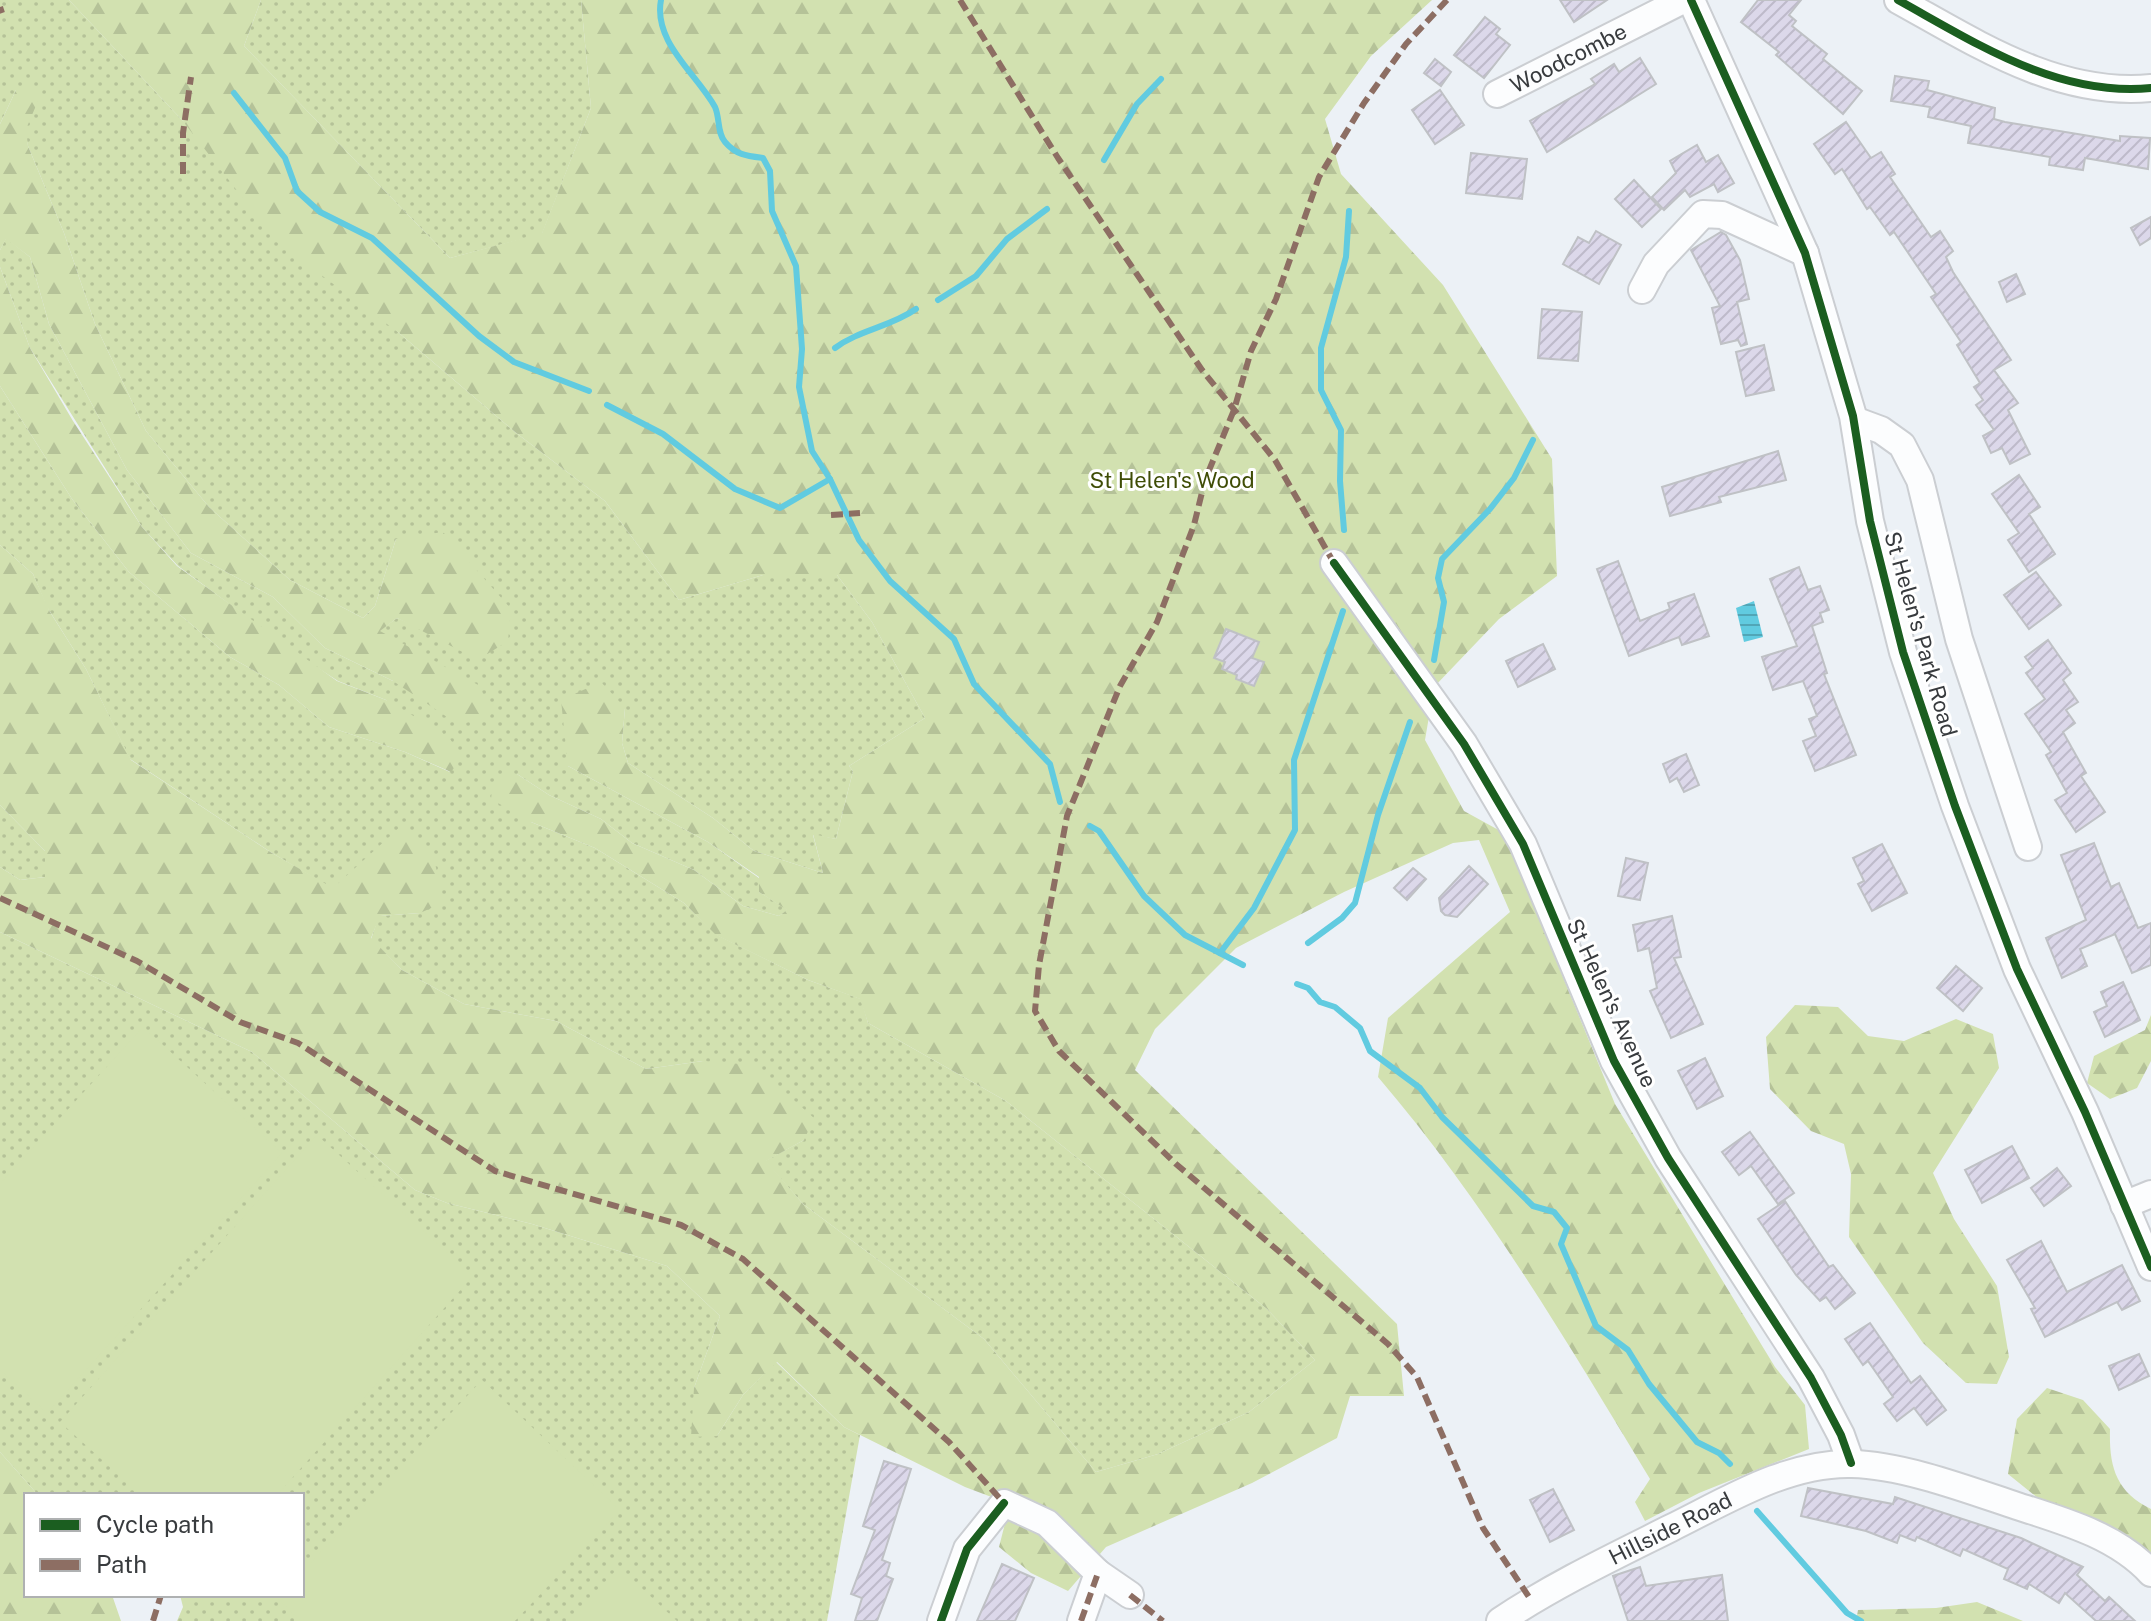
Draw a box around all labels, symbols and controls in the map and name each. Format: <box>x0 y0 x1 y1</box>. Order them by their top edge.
street label: Woodcombe <box>1506 18 1631 98</box>
park label: St Helen's Wood <box>1089 467 1255 493</box>
street label: St Helen's Park Road <box>1879 529 1963 739</box>
street label: St Helen's Avenue <box>1562 914 1662 1092</box>
street label: Hillside Road <box>1604 1486 1736 1570</box>
legend <box>24 1493 304 1597</box>
text: Cycle path <box>96 1510 214 1538</box>
text: Path <box>96 1550 147 1578</box>

